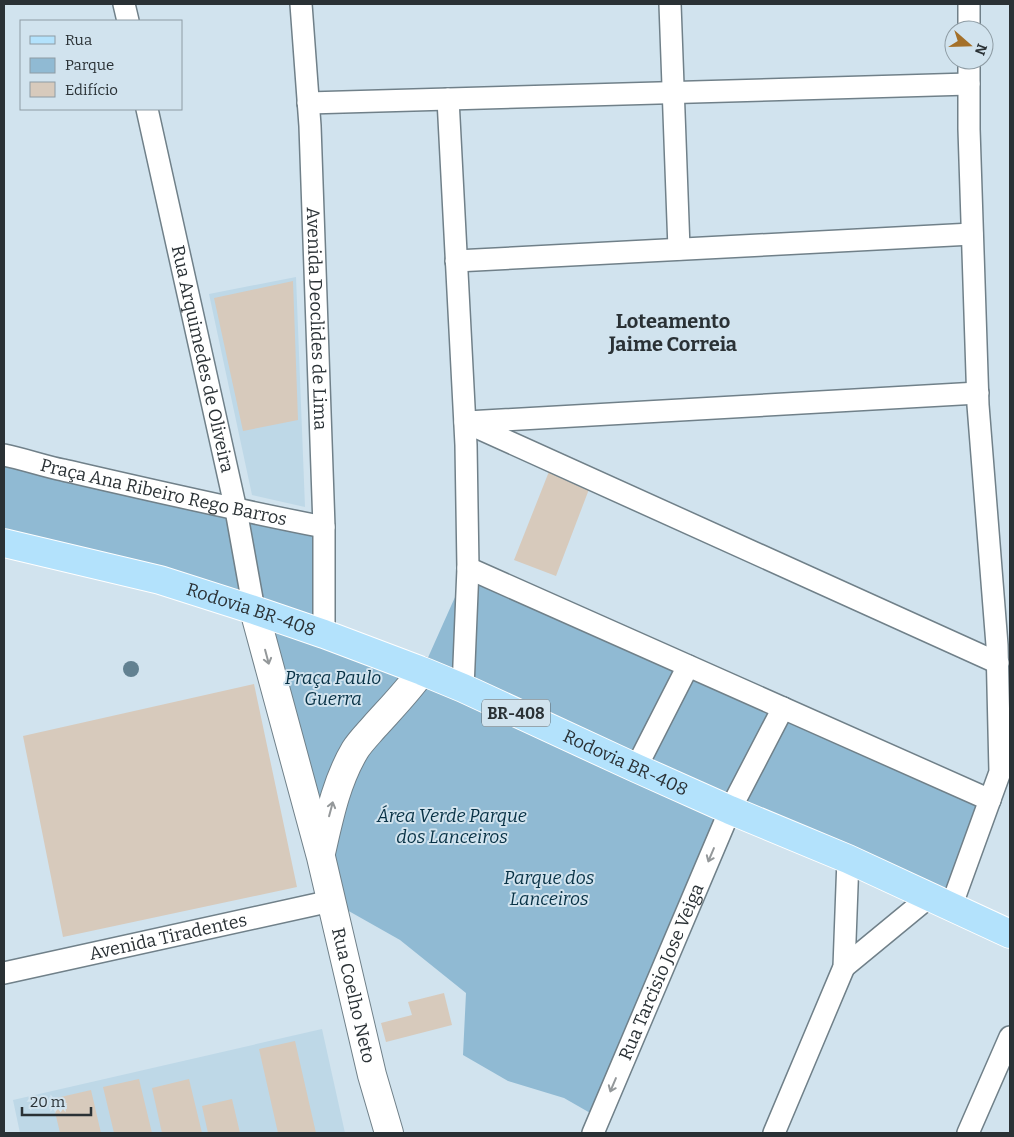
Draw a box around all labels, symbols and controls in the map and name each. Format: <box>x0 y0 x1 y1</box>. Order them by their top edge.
legend <box>20 20 182 110</box>
north arrow <box>944 20 994 70</box>
text: Rua <box>65 31 92 49</box>
text: N <box>971 41 991 57</box>
text: Parque <box>65 56 114 74</box>
text: Edifício <box>65 81 118 99</box>
street label: Avenida Deoclides de Lima <box>302 207 332 431</box>
street label: Rua Arquimedes de Oliveira <box>167 243 238 475</box>
district label: Loteamento Jaime Correia <box>608 309 737 356</box>
street label: Praça Ana Ribeiro Rego Barros <box>38 454 289 530</box>
street label: Rodovia BR-408 <box>184 578 318 641</box>
one-way arrow <box>263 649 272 665</box>
park label: Praça Paulo Guerra <box>285 667 381 710</box>
road number: BR-408 <box>482 700 550 726</box>
street label: Rodovia BR-408 <box>560 725 691 801</box>
one-way arrow <box>327 802 336 818</box>
park label: Área Verde Parque dos Lanceiros <box>376 805 527 848</box>
one-way arrow <box>706 847 716 862</box>
park label: Parque dos Lanceiros <box>504 867 595 910</box>
street label: Rua Tarcisio Jose Veiga <box>614 880 709 1064</box>
street label: Avenida Tiradentes <box>87 909 249 965</box>
street label: Rua Coelho Neto <box>327 925 380 1065</box>
one-way arrow <box>608 1077 618 1092</box>
scale bar <box>22 1084 91 1116</box>
text: 20 m <box>30 1093 66 1111</box>

